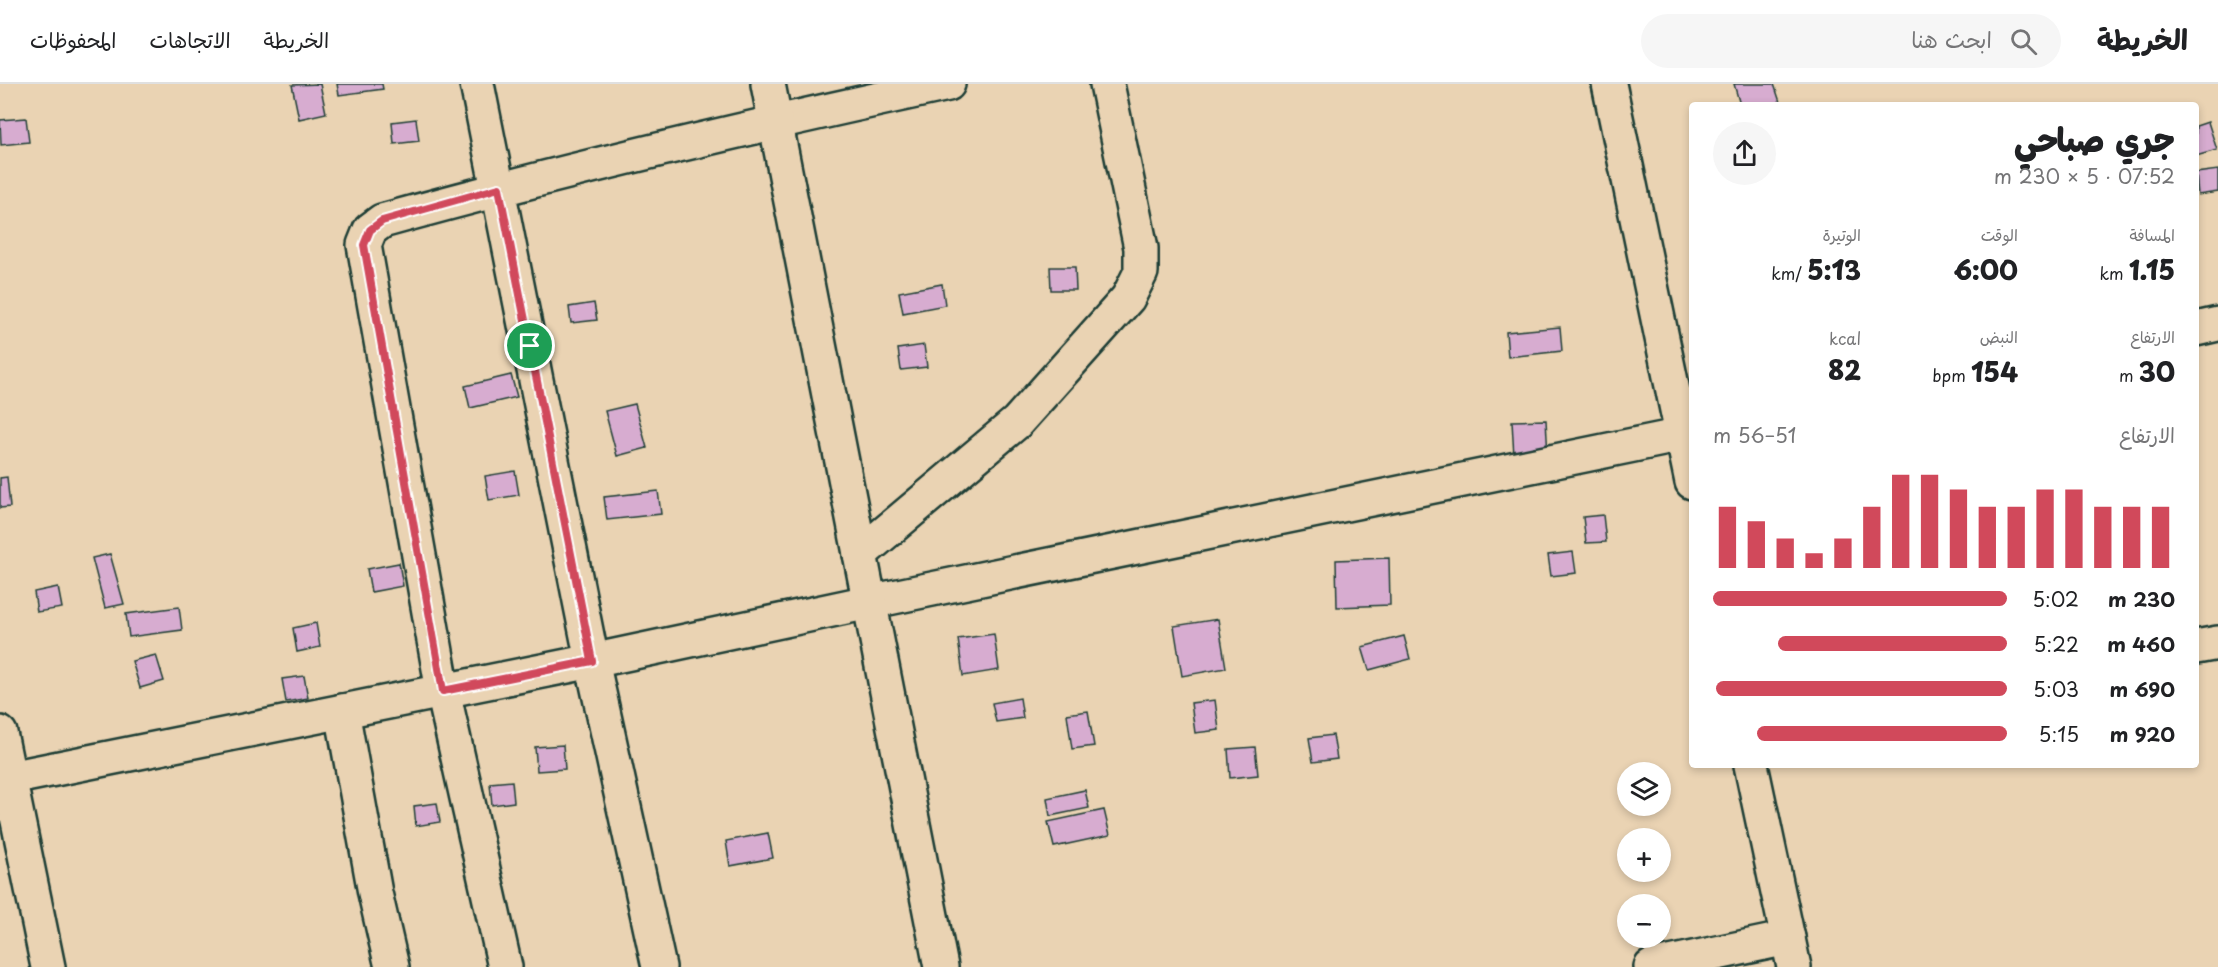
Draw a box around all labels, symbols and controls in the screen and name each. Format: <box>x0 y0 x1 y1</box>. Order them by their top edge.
search box <box>1641 14 2061 68</box>
text: الخريطة <box>2097 17 2188 60</box>
text: ابحث هنا <box>1911 22 1992 55</box>
text: المحفوظات <box>30 23 116 55</box>
text: الاتجاهات <box>149 23 231 55</box>
text: الخريطة <box>264 23 329 55</box>
icon: search <box>2007 25 2040 58</box>
text: جري صباحي <box>2014 113 2175 163</box>
button: share <box>1713 122 1776 185</box>
text: 07:52 · 5 × 230 m <box>1994 161 2175 191</box>
text: الوتيرة <box>1822 222 1861 246</box>
text: الوقت <box>1981 222 2018 246</box>
text: المسافة <box>2129 222 2175 246</box>
text: 5:13 <box>1807 250 1861 289</box>
text: 6:00 <box>1954 250 2018 289</box>
text: 1.15 <box>2129 250 2175 289</box>
text: /km <box>1771 261 1807 285</box>
text: km <box>2099 261 2129 285</box>
pin <box>504 320 555 371</box>
text: النبض <box>1980 324 2018 348</box>
text: الارتفاع <box>2130 324 2175 348</box>
text: kcal <box>1829 326 1861 350</box>
icon: arrive <box>513 329 546 362</box>
text: 82 <box>1828 350 1861 389</box>
text: 154 <box>1971 352 2018 391</box>
text: 30 <box>2139 352 2175 391</box>
text: bpm <box>1932 363 1971 387</box>
text: m <box>2119 363 2139 387</box>
text: 51–56 m <box>1713 420 1796 450</box>
text: الارتفاع <box>2119 420 2175 450</box>
text: 5:02 <box>2032 584 2079 614</box>
text: 230 m <box>2108 584 2175 614</box>
text: 5:22 <box>2034 629 2079 659</box>
text: 460 m <box>2107 629 2175 659</box>
text: 5:03 <box>2033 674 2079 704</box>
text: 690 m <box>2109 674 2175 704</box>
text: 5:15 <box>2039 719 2079 749</box>
text: 920 m <box>2110 719 2175 749</box>
map controls <box>1617 762 1671 948</box>
button: layers <box>1617 762 1671 816</box>
button: + <box>1617 828 1671 882</box>
button: − <box>1617 894 1671 948</box>

